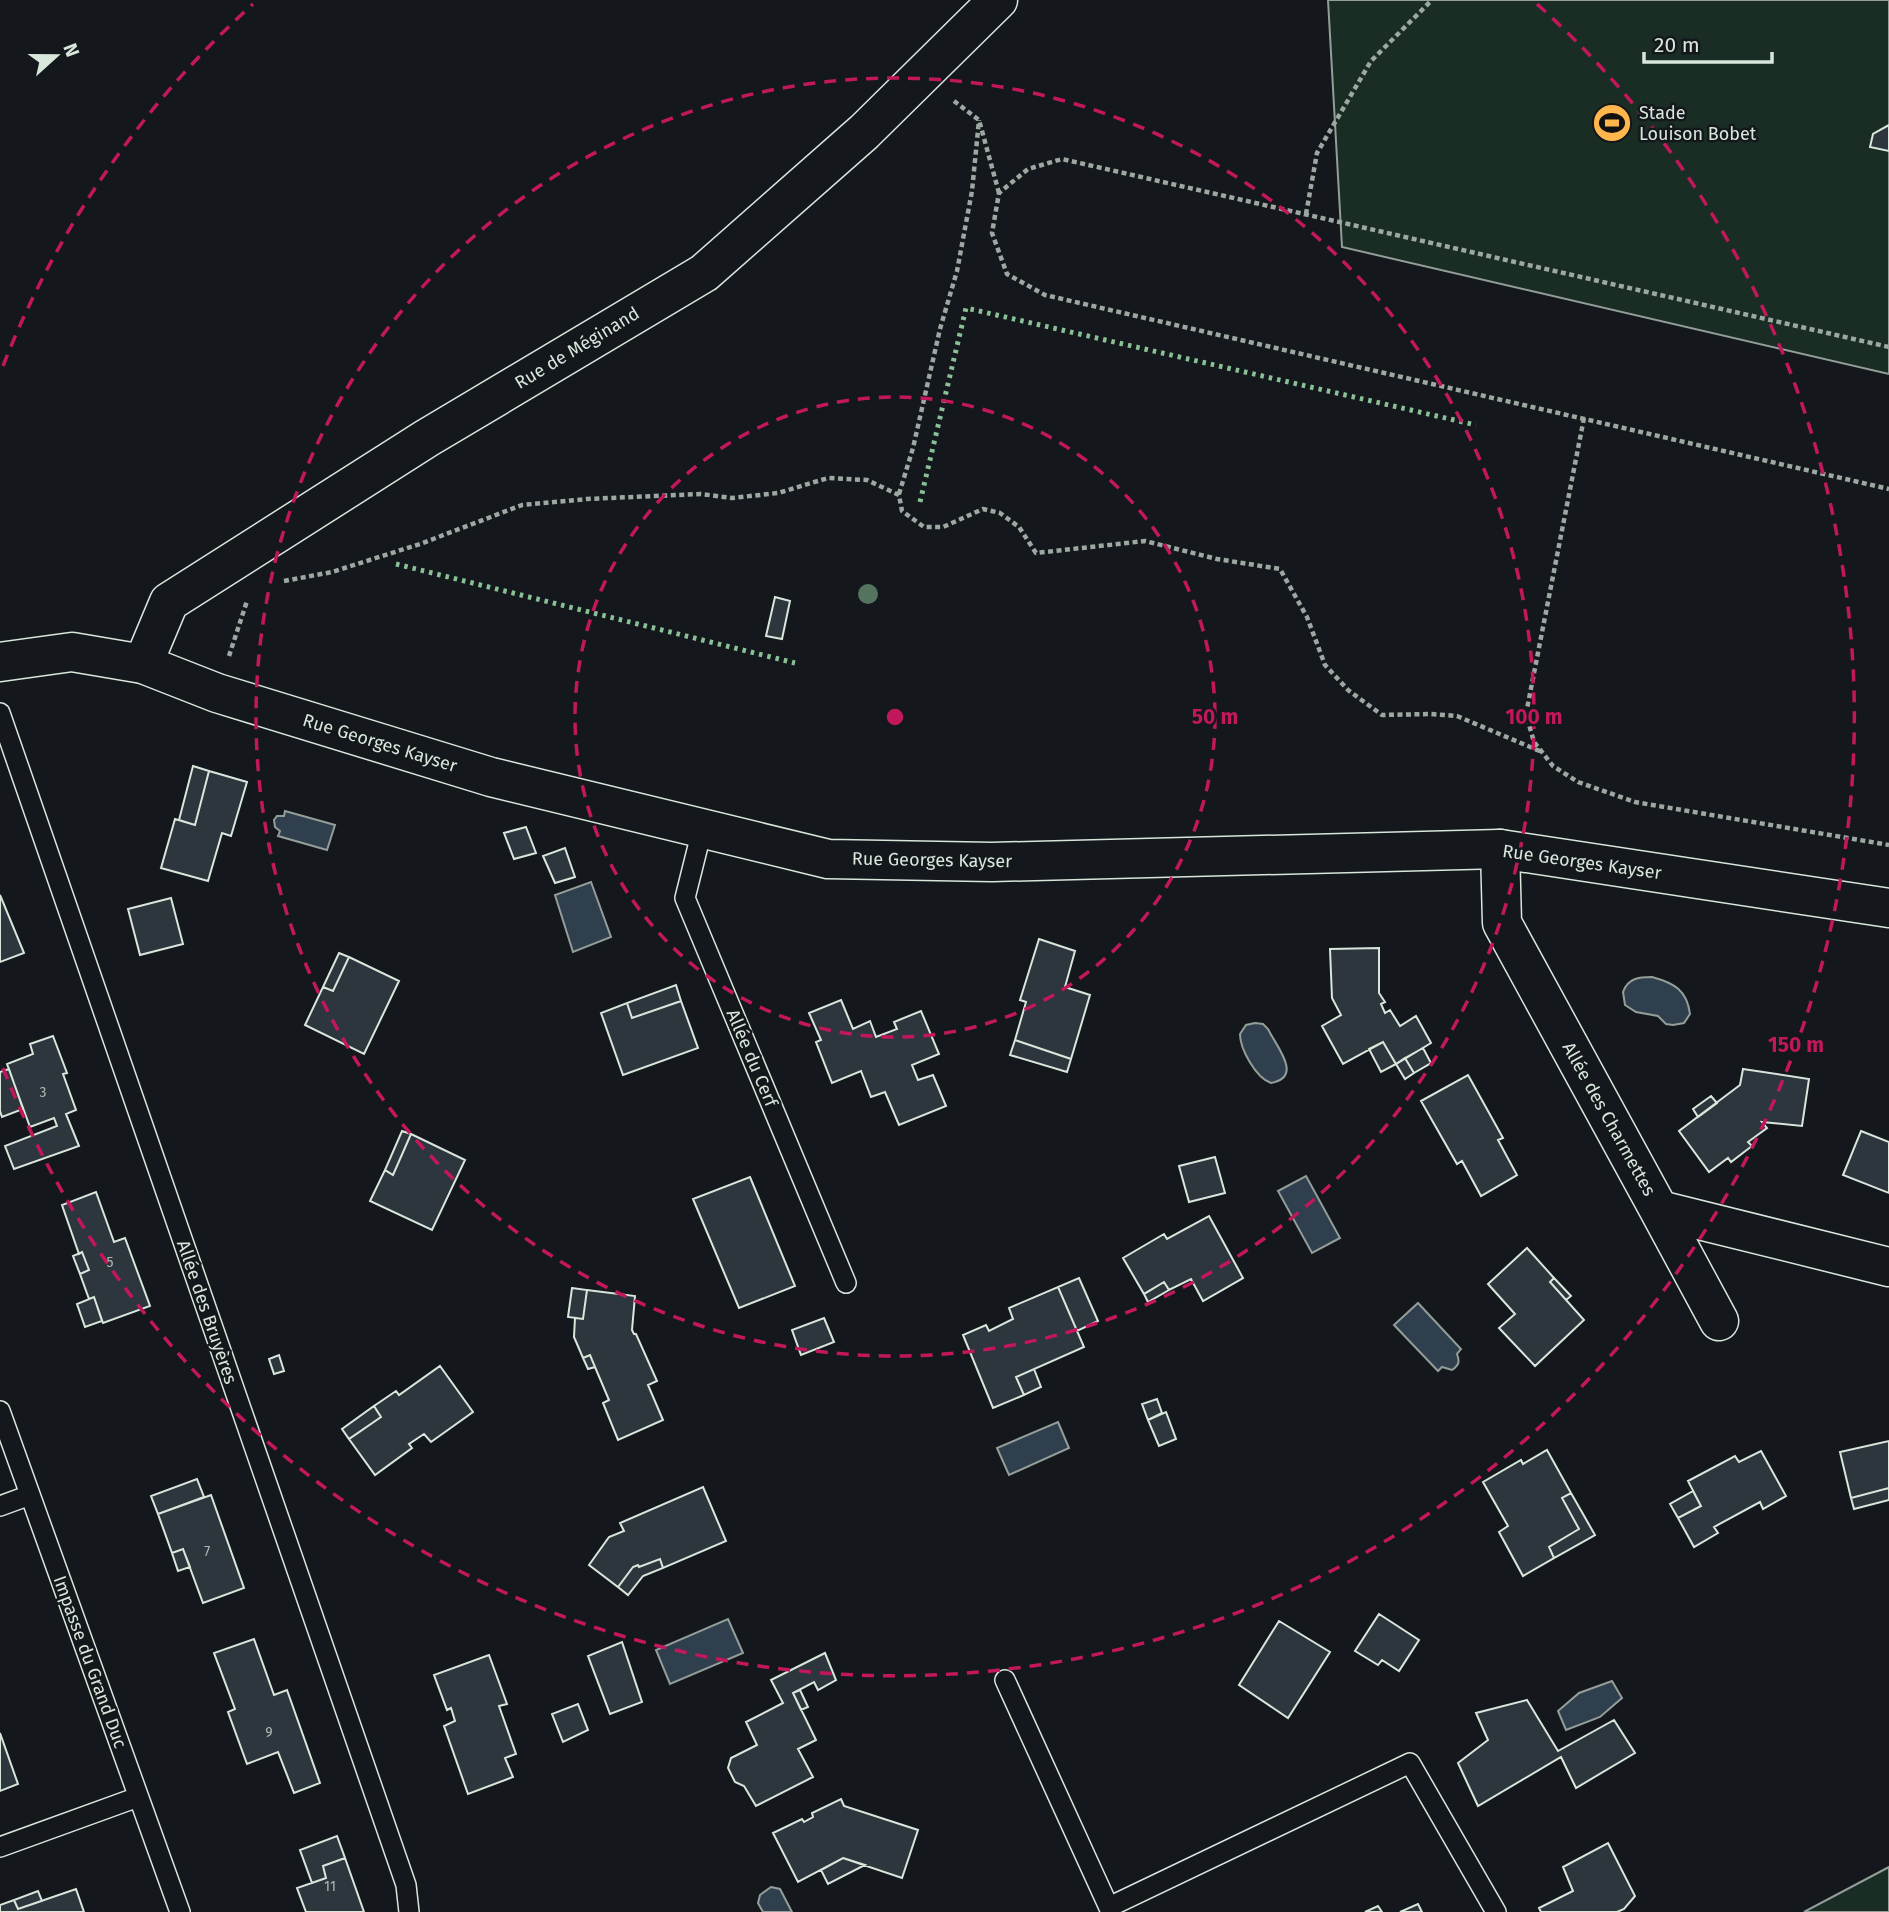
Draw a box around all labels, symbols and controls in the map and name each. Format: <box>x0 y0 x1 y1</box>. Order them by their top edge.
north arrow <box>21 21 91 91</box>
scale bar <box>1644 21 1772 65</box>
text: 20 m <box>1654 32 1700 58</box>
text: N <box>58 40 84 60</box>
sports icon: Stade Louison Bobet <box>1591 102 1633 144</box>
place label: Stade Louison Bobet <box>1639 102 1757 145</box>
street label: Rue de Méginand <box>511 302 643 394</box>
text: 50 m <box>1192 704 1238 730</box>
text: 100 m <box>1505 704 1563 730</box>
centre of rings <box>883 705 907 729</box>
street label: Rue Georges Kayser <box>300 709 460 777</box>
street label: Rue Georges Kayser <box>1501 840 1663 884</box>
street label: Rue Georges Kayser <box>852 848 1012 872</box>
street label: Allée du Cerf <box>722 1006 783 1112</box>
text: 150 m <box>1768 1032 1824 1058</box>
street label: Allée des Charmettes <box>1558 1038 1660 1200</box>
house number: 3 <box>40 1084 47 1101</box>
street label: Allée des Bruyères <box>172 1237 242 1387</box>
house number: 5 <box>106 1254 114 1271</box>
house number: 7 <box>204 1543 210 1560</box>
street label: Impasse du Grand Duc <box>48 1573 132 1752</box>
house number: 9 <box>265 1724 273 1741</box>
house number: 11 <box>324 1878 336 1895</box>

